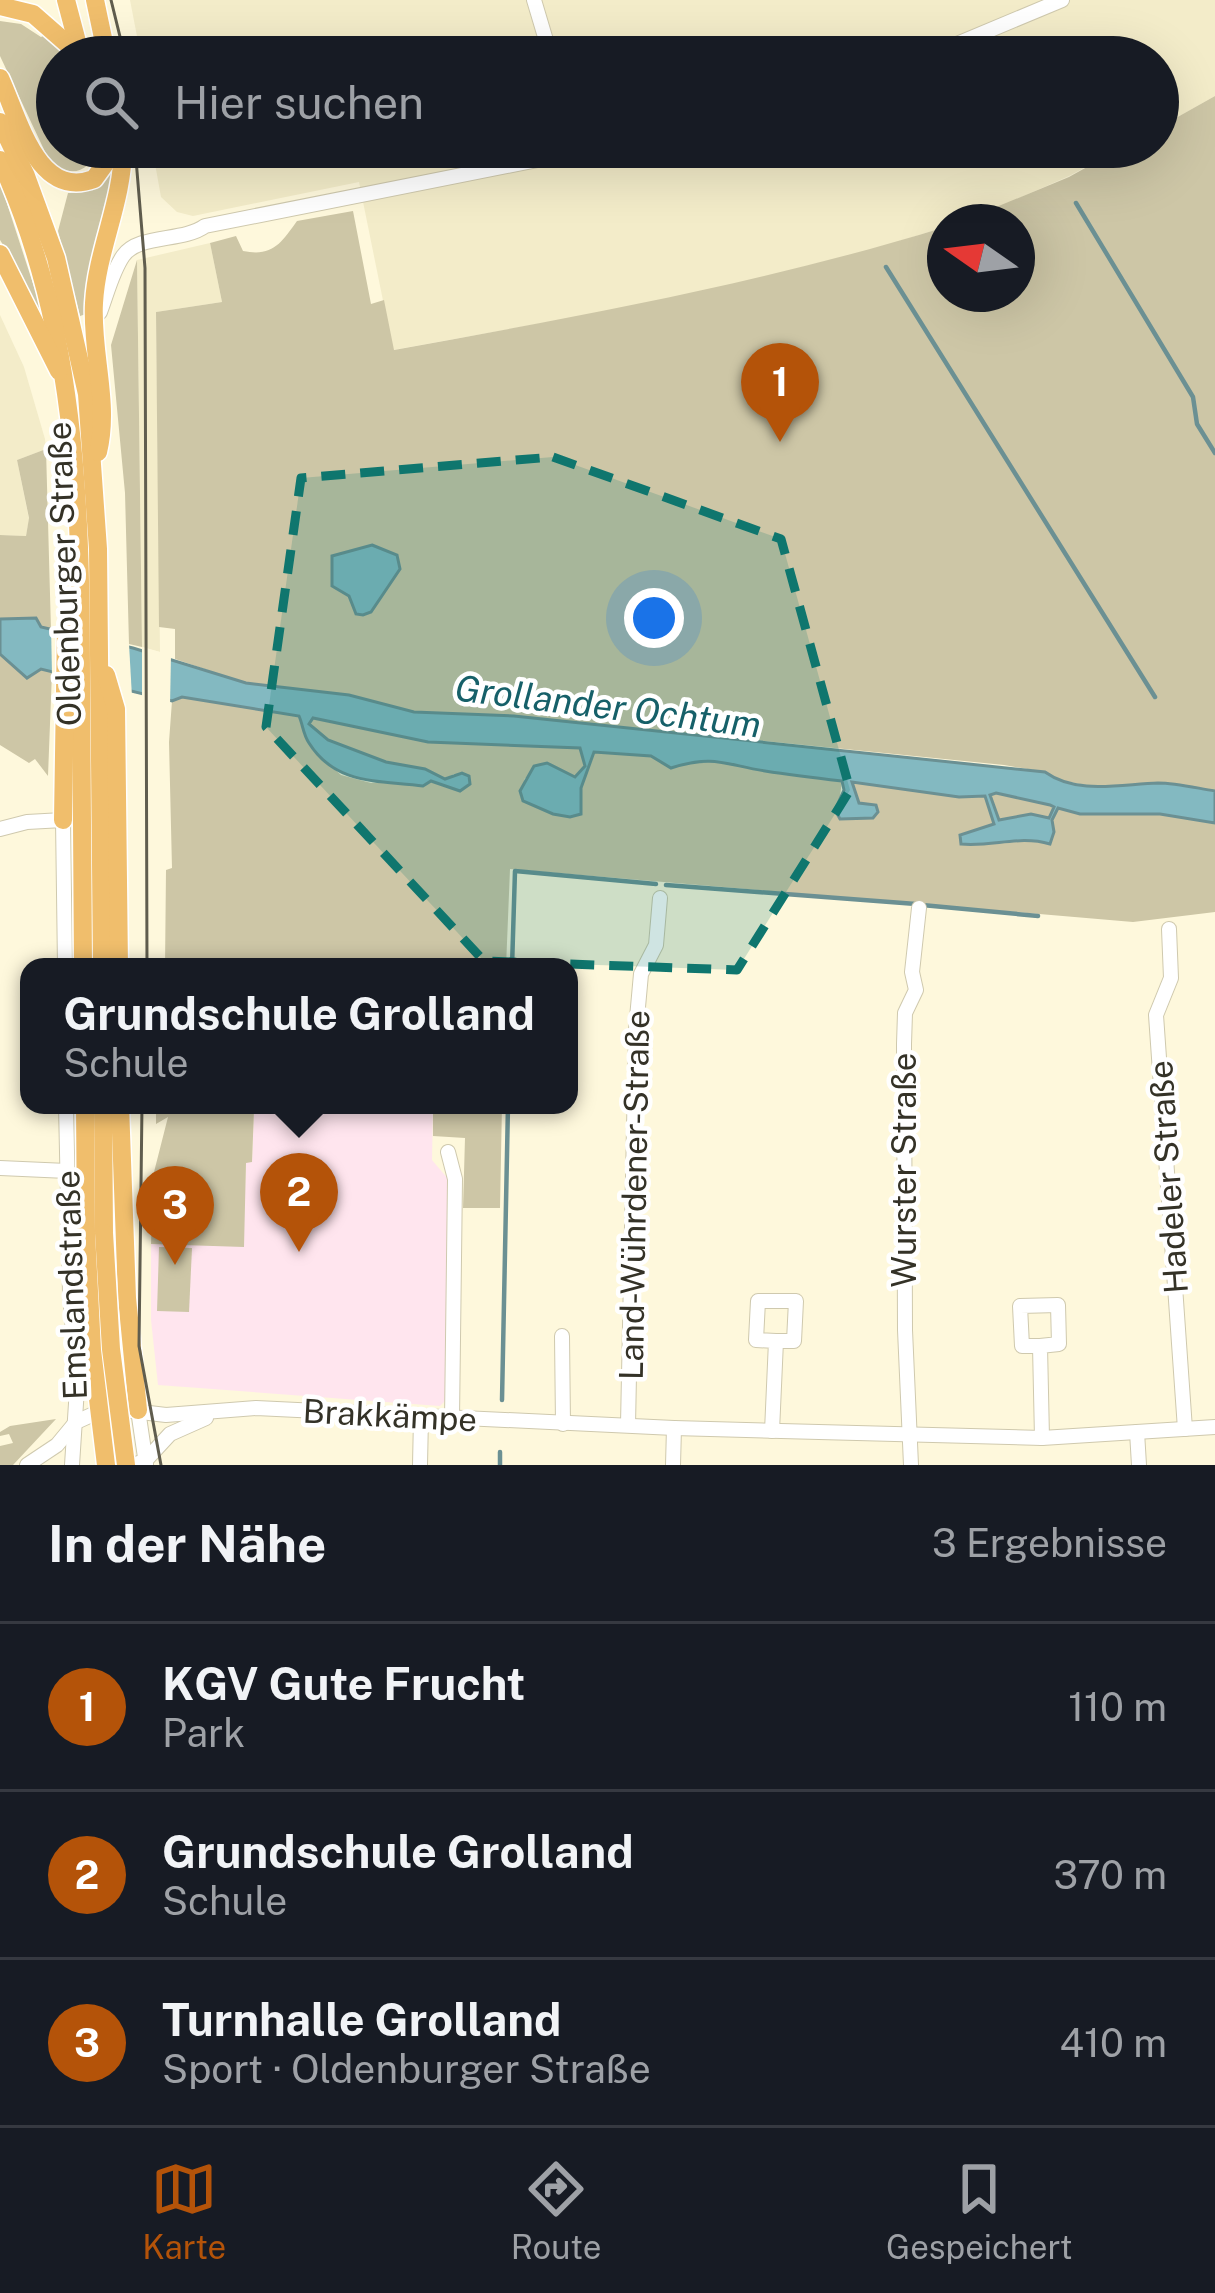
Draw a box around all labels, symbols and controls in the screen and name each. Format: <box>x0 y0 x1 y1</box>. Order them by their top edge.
search box <box>36 36 1179 168</box>
icon: search <box>78 69 144 135</box>
text: Hier suchen <box>174 76 424 129</box>
north arrow <box>927 204 1035 312</box>
pin: 1 <box>741 343 819 442</box>
street label: Oldenburger Straße <box>40 421 88 727</box>
your location <box>624 588 684 648</box>
water label: Grollander Ochtum <box>453 666 763 746</box>
popup <box>20 958 578 1114</box>
text: Grundschule Grolland <box>63 987 535 1040</box>
street label: Land-Wührdener-Straße <box>612 1010 656 1380</box>
text: Schule <box>63 1040 189 1086</box>
street label: Wurster Straße <box>885 1053 923 1287</box>
street label: Hadeler Straße <box>1141 1059 1195 1295</box>
pin: 2 <box>260 1153 338 1252</box>
pin: 3 <box>136 1166 214 1265</box>
street label: Emslandstraße <box>48 1170 94 1400</box>
street label: Brakkämpe <box>302 1391 478 1439</box>
text: In der Nähe <box>48 1514 326 1573</box>
text: 3 Ergebnisse <box>932 1520 1167 1566</box>
text: KGV Gute Frucht <box>162 1657 525 1710</box>
text: 1 <box>79 1684 95 1730</box>
text: 110 m <box>1068 1684 1167 1730</box>
text: Park <box>162 1710 245 1756</box>
text: Grundschule Grolland <box>162 1825 634 1878</box>
text: 2 <box>75 1852 99 1898</box>
text: 370 m <box>1053 1852 1167 1898</box>
text: Schule <box>162 1878 287 1924</box>
text: Turnhalle Grolland <box>162 1993 561 2046</box>
text: 3 <box>74 2020 100 2066</box>
text: 410 m <box>1060 2020 1167 2066</box>
text: Sport · Oldenburger Straße <box>162 2046 651 2092</box>
tab: Karte <box>142 2156 226 2266</box>
tab: Route <box>511 2156 601 2266</box>
tab: Gespeichert <box>886 2156 1073 2266</box>

